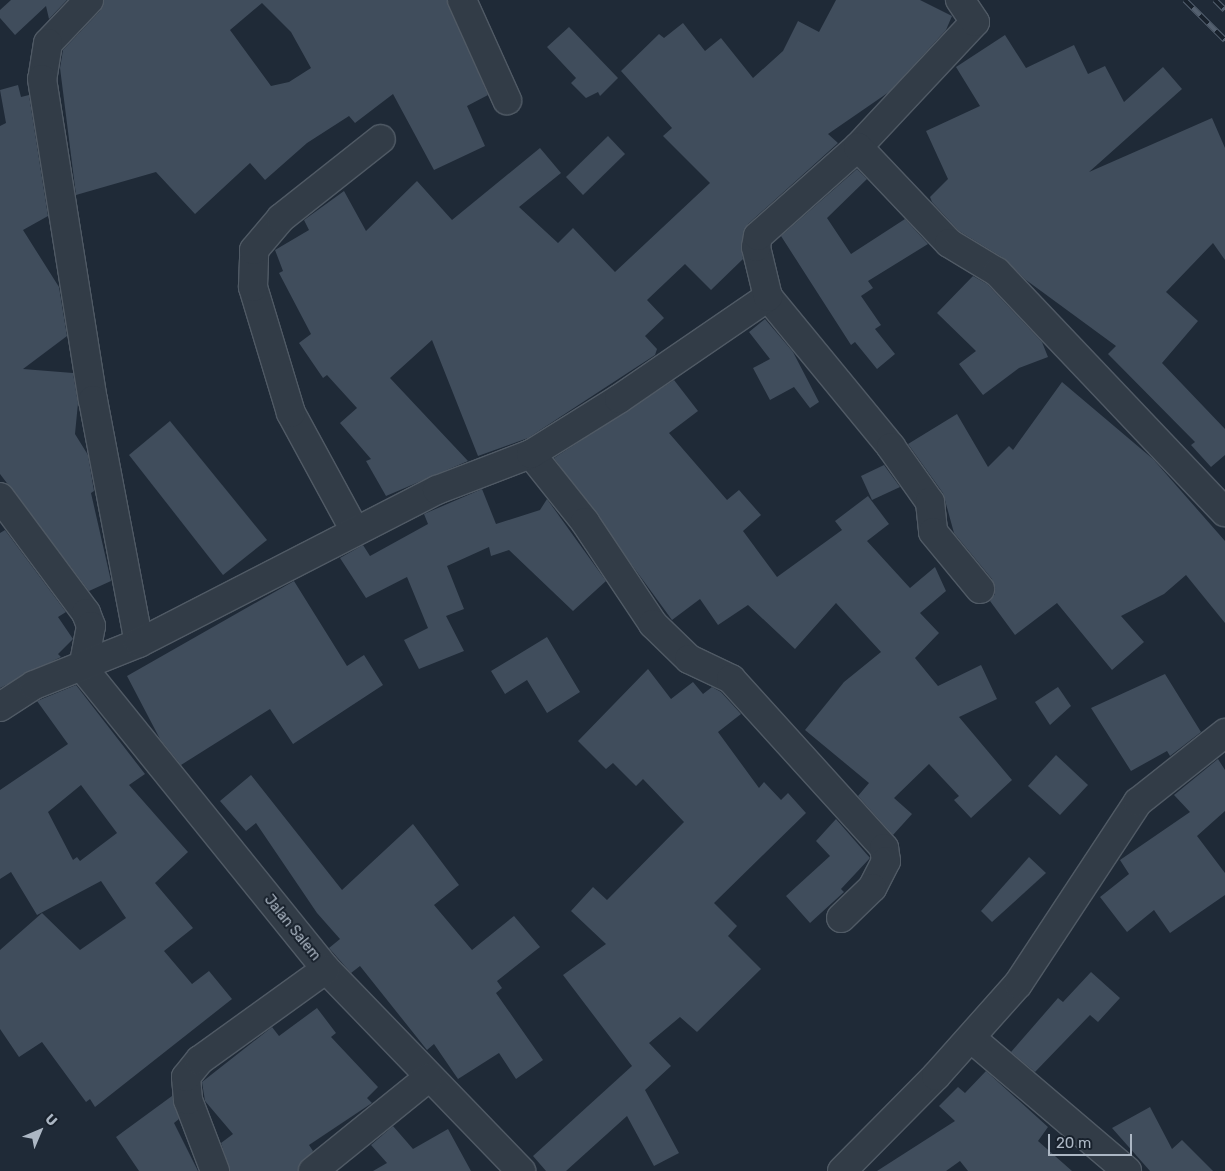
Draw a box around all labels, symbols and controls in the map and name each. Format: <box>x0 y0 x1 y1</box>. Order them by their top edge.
street label: Jalan Salem <box>260 892 324 964</box>
north arrow <box>15 1106 65 1156</box>
text: U <box>41 1110 61 1130</box>
scale bar <box>1050 1124 1134 1156</box>
text: 20 m <box>1056 1134 1091 1152</box>

